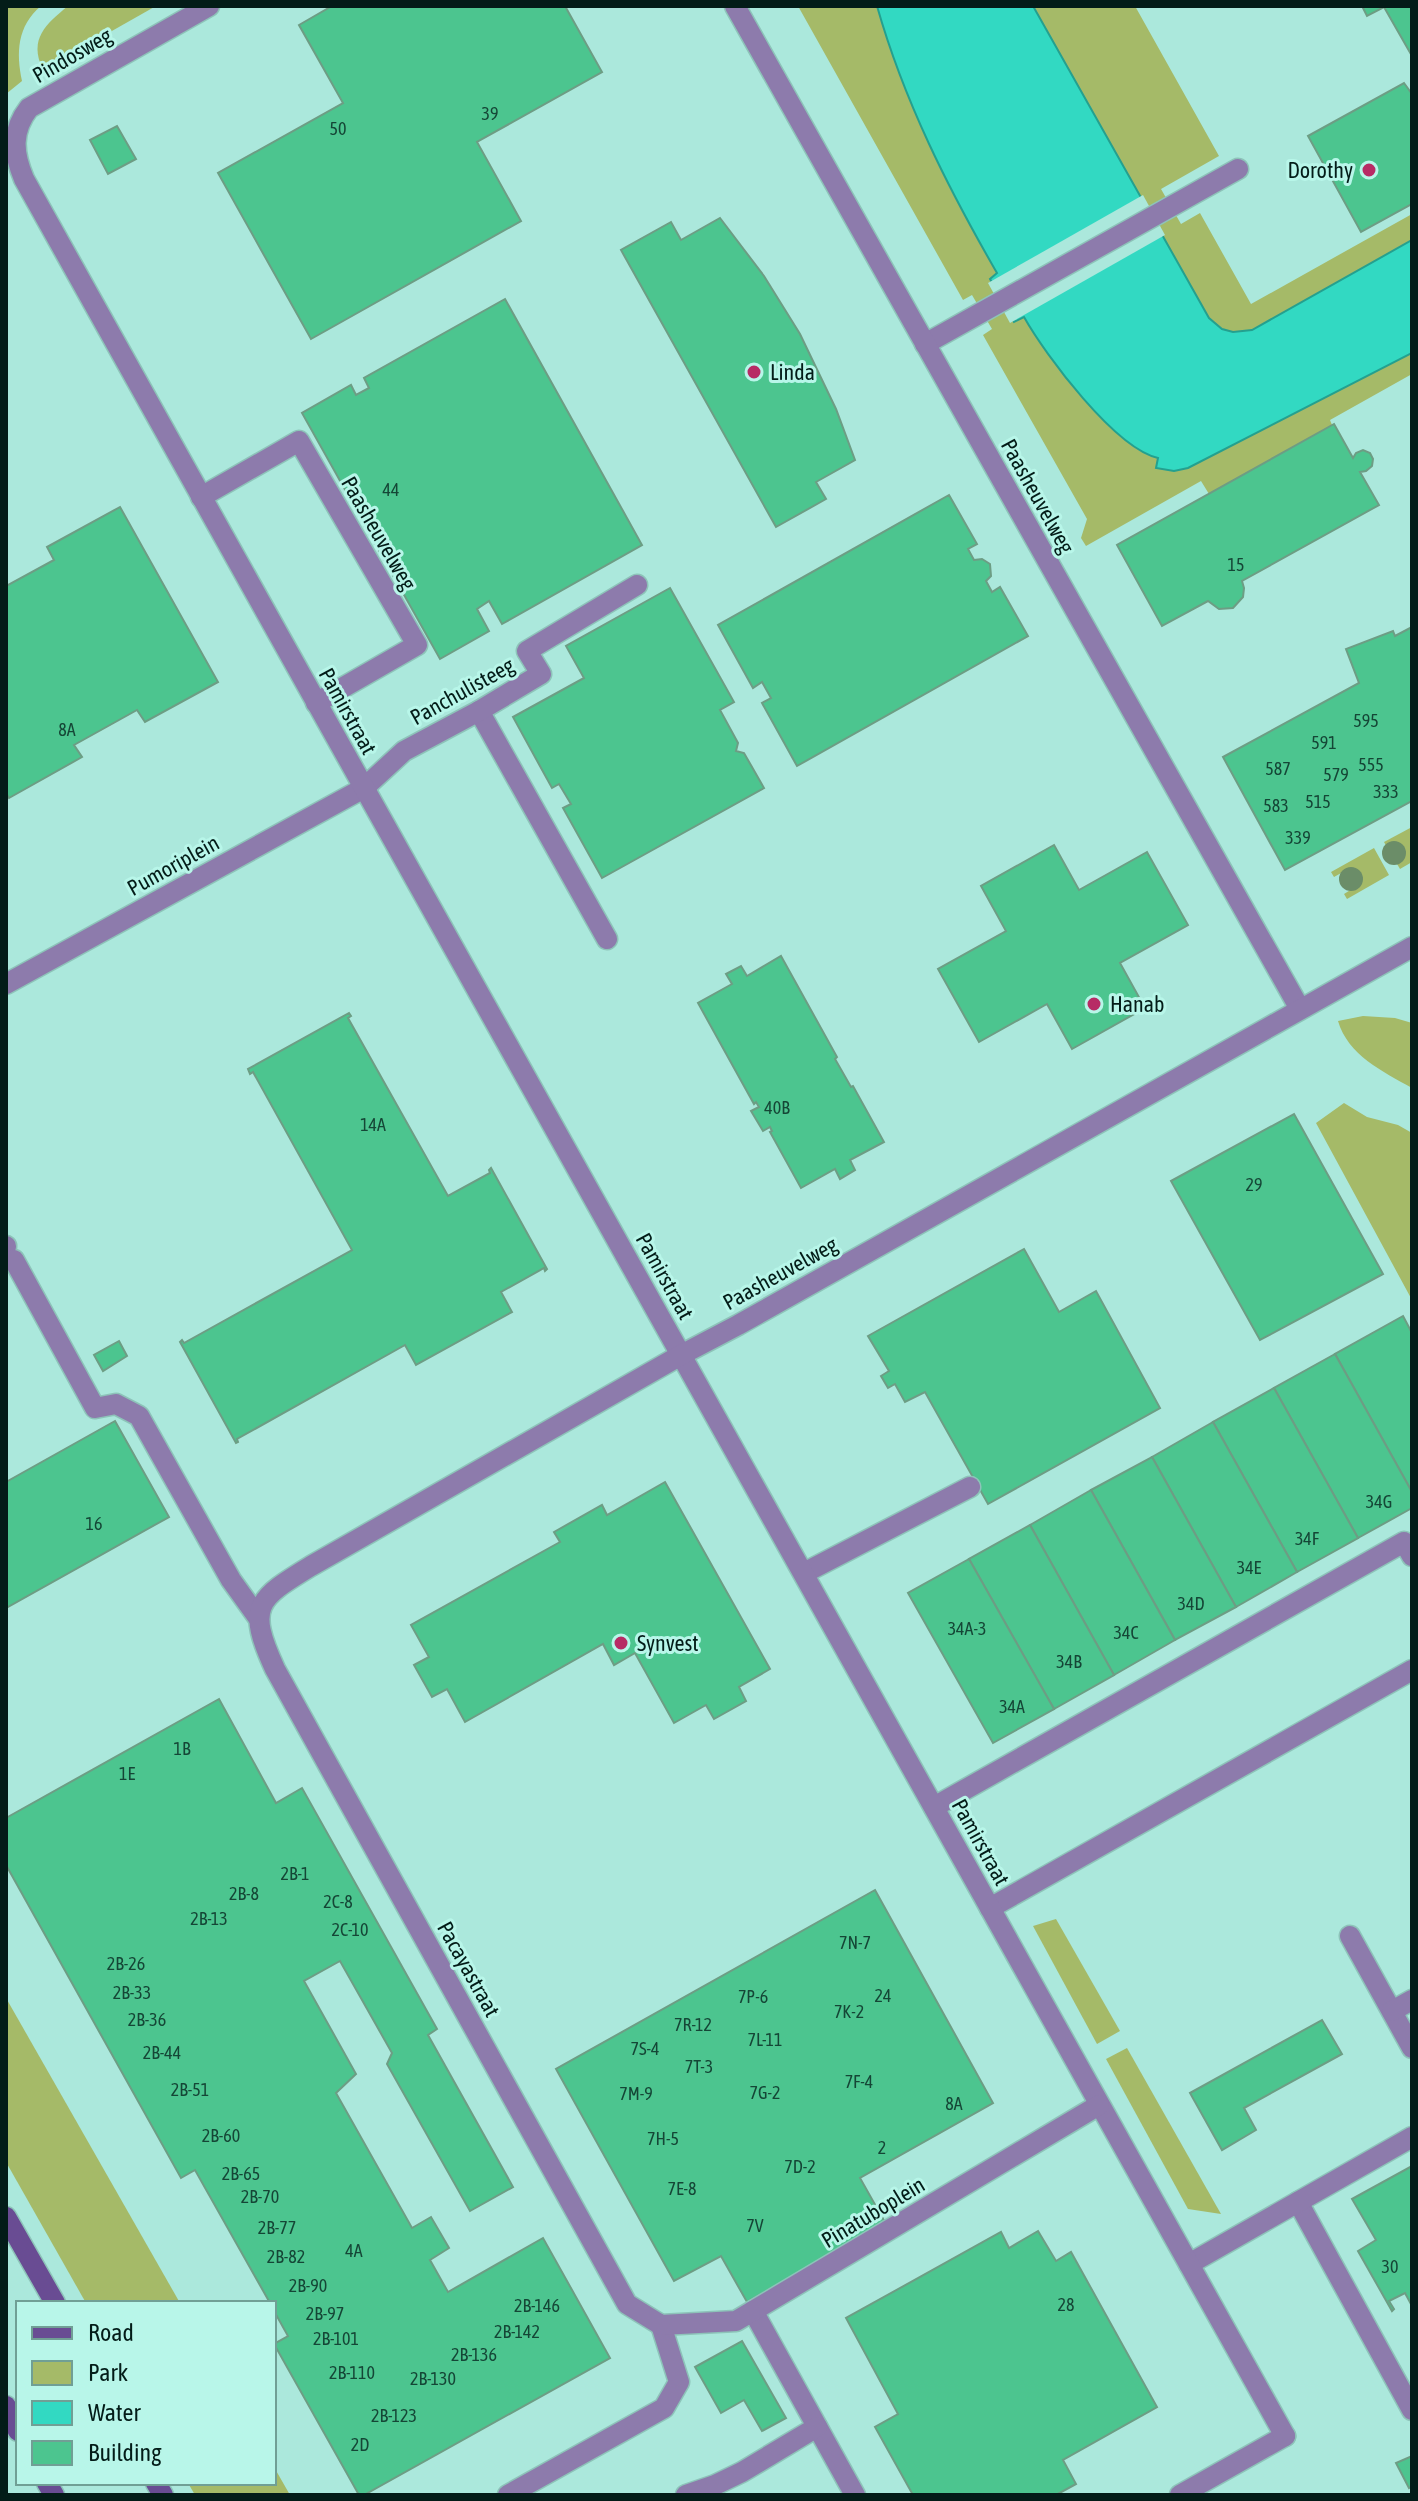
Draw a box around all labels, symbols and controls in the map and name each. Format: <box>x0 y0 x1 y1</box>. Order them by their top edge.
street label: Pindosweg <box>28 22 117 88</box>
house number: 39 <box>482 103 498 124</box>
house number: 50 <box>330 118 346 139</box>
place label: Dorothy <box>1287 157 1353 183</box>
marker: Dorothy <box>1360 161 1378 179</box>
place label: Linda <box>770 359 815 385</box>
marker: Linda <box>745 363 763 381</box>
street label: Paasheuvelweg <box>996 434 1080 558</box>
street label: Paasheuvelweg <box>336 472 422 595</box>
house number: 44 <box>383 479 399 500</box>
house number: 15 <box>1228 554 1244 575</box>
street label: Panchulisteeg <box>406 652 519 730</box>
street label: Pamirstraat <box>314 663 382 759</box>
house number: 595 <box>1353 710 1379 731</box>
house number: 8A <box>58 719 76 740</box>
house number: 591 <box>1311 732 1337 753</box>
house number: 555 <box>1358 754 1384 775</box>
house number: 587 <box>1265 758 1291 779</box>
house number: 579 <box>1323 764 1349 785</box>
house number: 333 <box>1373 781 1399 802</box>
house number: 515 <box>1305 791 1331 812</box>
house number: 583 <box>1263 795 1289 816</box>
house number: 339 <box>1285 827 1311 848</box>
street label: Pumoriplein <box>123 829 223 901</box>
place label: Hanab <box>1110 991 1164 1017</box>
marker: Hanab <box>1085 995 1103 1013</box>
house number: 40B <box>764 1097 790 1118</box>
house number: 14A <box>360 1114 386 1135</box>
house number: 29 <box>1246 1174 1262 1195</box>
street label: Pamirstraat <box>631 1228 699 1324</box>
street label: Paasheuvelweg <box>718 1231 842 1315</box>
house number: 34G <box>1366 1491 1392 1512</box>
house number: 16 <box>86 1513 102 1534</box>
house number: 34F <box>1295 1528 1320 1549</box>
house number: 34E <box>1237 1557 1262 1578</box>
house number: 34D <box>1178 1593 1205 1614</box>
house number: 34A-3 <box>948 1618 986 1639</box>
house number: 34C <box>1113 1622 1139 1643</box>
place label: Synvest <box>637 1630 699 1656</box>
marker: Synvest <box>612 1634 630 1652</box>
house number: 34B <box>1056 1651 1082 1672</box>
house number: 34A <box>999 1696 1025 1717</box>
house number: 1B <box>174 1738 191 1759</box>
house number: 1E <box>119 1763 135 1784</box>
street label: Pamirstraat <box>947 1794 1015 1890</box>
house number: 2B-1 <box>280 1863 310 1884</box>
house number: 2B-8 <box>229 1883 259 1904</box>
house number: 2C-8 <box>323 1891 353 1912</box>
house number: 2B-13 <box>190 1908 228 1929</box>
street label: Pacayastraat <box>432 1917 506 2021</box>
house number: 2C-10 <box>331 1919 369 1940</box>
house number: 7N-7 <box>839 1932 871 1953</box>
house number: 2B-26 <box>107 1953 145 1974</box>
house number: 2B-33 <box>113 1982 151 2003</box>
house number: 24 <box>875 1985 891 2006</box>
house number: 7P-6 <box>738 1986 768 2007</box>
house number: 7K-2 <box>834 2001 864 2022</box>
house number: 2B-36 <box>128 2009 166 2030</box>
house number: 7R-12 <box>674 2014 712 2035</box>
house number: 7L-11 <box>747 2029 783 2050</box>
house number: 7S-4 <box>631 2038 659 2059</box>
house number: 2B-44 <box>143 2042 181 2063</box>
house number: 7T-3 <box>685 2056 713 2077</box>
house number: 7F-4 <box>845 2071 873 2092</box>
house number: 2B-51 <box>171 2079 209 2100</box>
house number: 7G-2 <box>750 2082 780 2103</box>
house number: 7M-9 <box>619 2083 653 2104</box>
house number: 8A <box>945 2093 963 2114</box>
house number: 2B-60 <box>202 2125 240 2146</box>
house number: 7H-5 <box>647 2128 679 2149</box>
house number: 2 <box>878 2137 886 2158</box>
house number: 7D-2 <box>784 2156 816 2177</box>
house number: 2B-65 <box>222 2163 260 2184</box>
street label: Pinatuboplein <box>817 2171 929 2253</box>
house number: 7E-8 <box>667 2178 697 2199</box>
house number: 2B-70 <box>241 2186 279 2207</box>
house number: 7V <box>746 2215 764 2236</box>
house number: 2B-77 <box>258 2217 296 2238</box>
house number: 4A <box>345 2240 363 2261</box>
house number: 2B-82 <box>267 2246 305 2267</box>
house number: 30 <box>1382 2256 1398 2277</box>
house number: 2B-90 <box>289 2275 327 2296</box>
house number: 28 <box>1058 2294 1074 2315</box>
house number: 2B-146 <box>514 2295 560 2316</box>
legend <box>16 2301 276 2485</box>
house number: 2B-97 <box>306 2303 344 2324</box>
text: Road <box>88 2319 134 2346</box>
house number: 2B-142 <box>494 2321 540 2342</box>
house number: 2B-101 <box>313 2328 359 2349</box>
house number: 2B-136 <box>451 2344 497 2365</box>
text: Park <box>88 2359 129 2386</box>
house number: 2B-110 <box>329 2362 375 2383</box>
house number: 2B-130 <box>410 2368 456 2389</box>
text: Water <box>88 2399 141 2426</box>
house number: 2B-123 <box>371 2405 417 2426</box>
house number: 2D <box>351 2434 369 2455</box>
text: Building <box>88 2439 162 2466</box>

